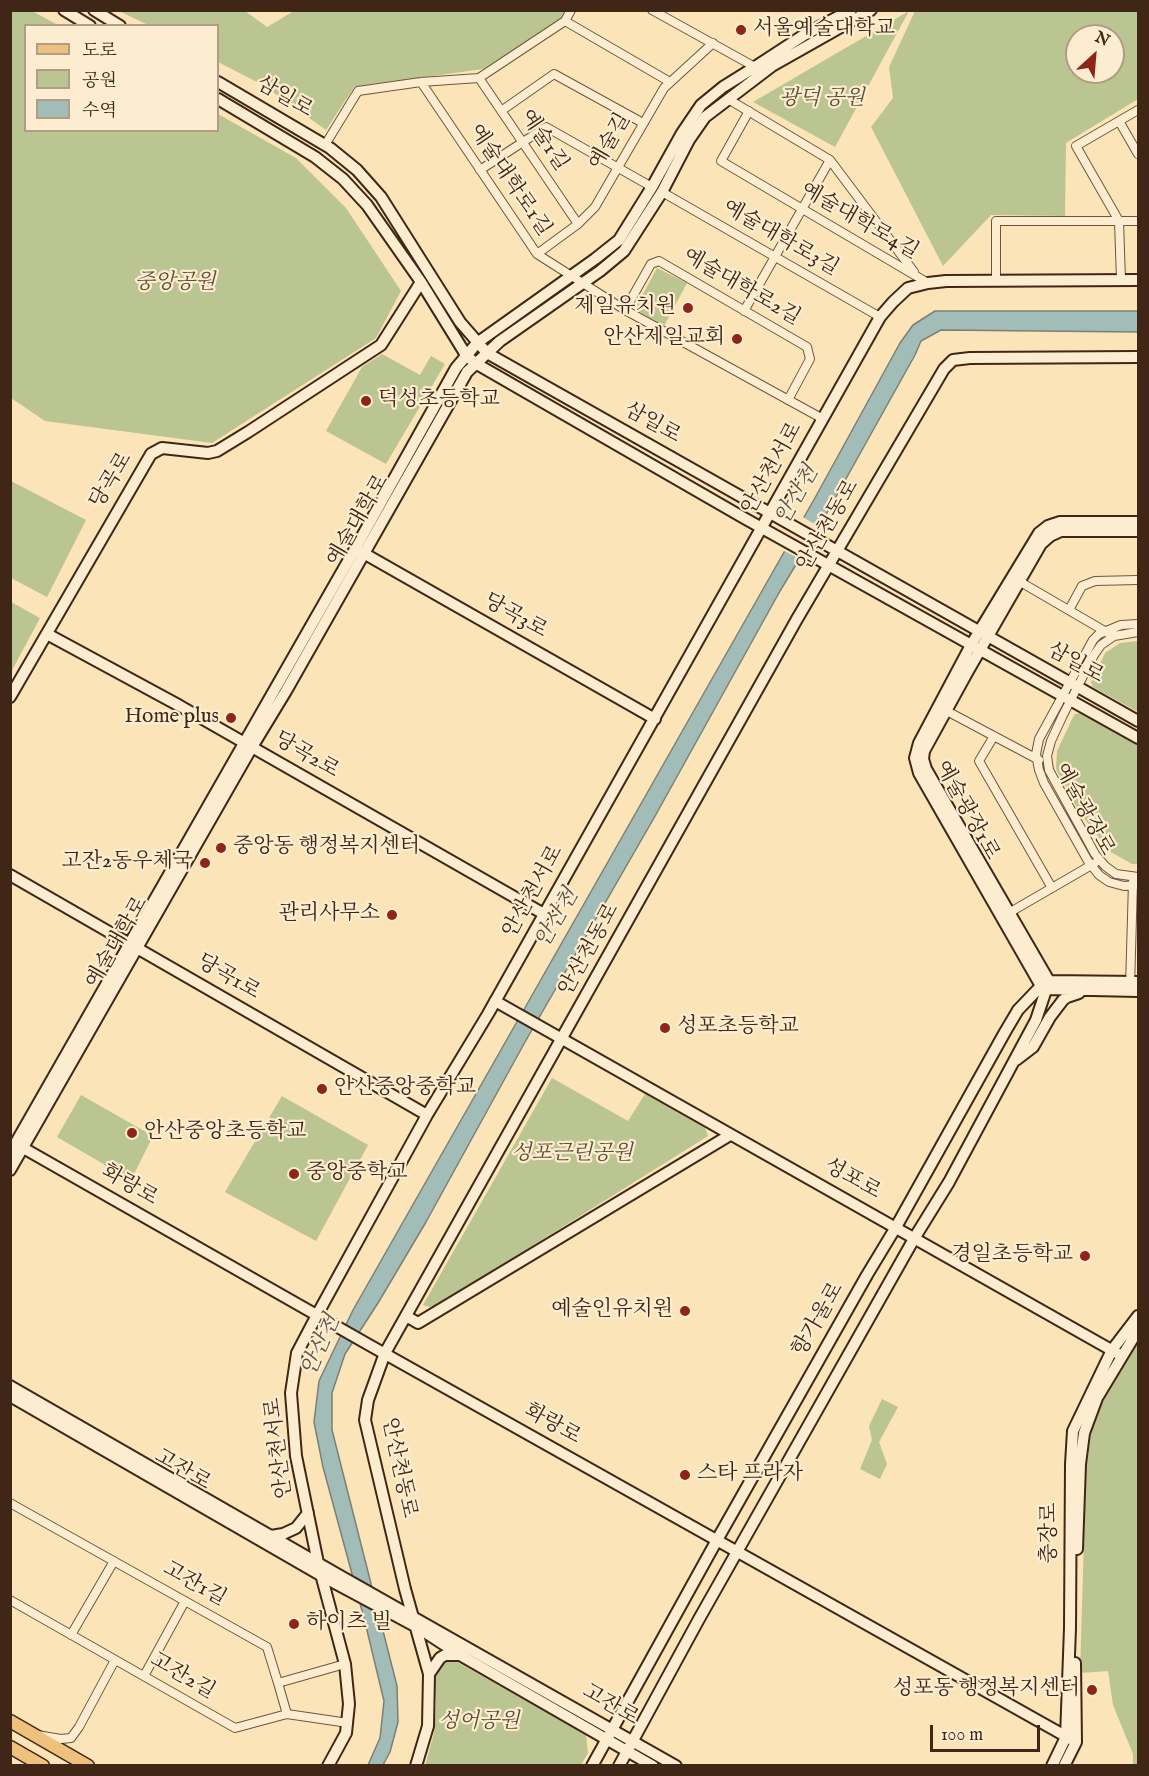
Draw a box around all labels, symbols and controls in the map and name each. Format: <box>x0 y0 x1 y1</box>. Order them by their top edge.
place label: 서울예술대학교 <box>753 17 895 43</box>
marker: 서울예술대학교 <box>734 23 748 37</box>
legend <box>24 24 219 132</box>
north arrow <box>1065 24 1125 84</box>
text: N <box>1091 28 1113 52</box>
text: 도로 <box>82 40 117 63</box>
text: 공원 <box>82 70 117 93</box>
street label: 삼일로 <box>251 72 317 124</box>
park label: 광덕 공원 <box>779 87 865 113</box>
text: 수역 <box>82 100 117 123</box>
street label: 예술1길 <box>513 105 573 177</box>
street label: 예술길 <box>585 109 637 175</box>
street label: 예술대학로1길 <box>462 120 556 242</box>
street label: 예술대학로4길 <box>796 178 922 266</box>
street label: 예술대학로3길 <box>718 196 842 282</box>
street label: 예술대학로2길 <box>678 244 804 332</box>
park label: 중앙공원 <box>134 271 216 297</box>
place label: 제일유치원 <box>575 295 676 321</box>
marker: 제일유치원 <box>681 301 695 315</box>
place label: 안산제일교회 <box>603 326 725 352</box>
marker: 안산제일교회 <box>730 332 744 346</box>
place label: 덕성초등학교 <box>378 388 500 414</box>
marker: 덕성초등학교 <box>359 394 373 408</box>
street label: 삼일로 <box>619 398 685 450</box>
street label: 안산천서로 <box>737 419 809 519</box>
street label: 당곡로 <box>86 448 138 514</box>
water label: 안산천 <box>771 462 825 530</box>
street label: 예술대학로 <box>323 471 395 571</box>
street label: 안산천동로 <box>793 476 865 576</box>
street label: 당곡3로 <box>479 589 551 645</box>
street label: 삼일로 <box>1042 638 1108 690</box>
place label: Home plus <box>124 705 219 731</box>
marker: Home plus <box>224 711 238 725</box>
street label: 당곡2로 <box>269 727 343 785</box>
street label: 예술광장1로 <box>928 757 1004 865</box>
street label: 예술광장로 <box>1047 760 1119 860</box>
place label: 중앙동 행정복지센터 <box>233 835 420 861</box>
marker: 중앙동 행정복지센터 <box>214 841 228 855</box>
street label: 안산천서로 <box>498 842 570 942</box>
place label: 고잔2동우체국 <box>61 850 193 876</box>
marker: 고잔2동우체국 <box>198 856 212 870</box>
water label: 안산천 <box>531 885 585 953</box>
street label: 예술대학로 <box>82 893 154 993</box>
street label: 안산천동로 <box>554 900 626 1000</box>
place label: 관리사무소 <box>279 902 380 928</box>
marker: 관리사무소 <box>385 908 399 922</box>
street label: 당곡1로 <box>192 950 264 1006</box>
place label: 성포초등학교 <box>677 1015 799 1041</box>
marker: 성포초등학교 <box>658 1021 672 1035</box>
place label: 안산중앙중학교 <box>334 1076 476 1102</box>
marker: 안산중앙중학교 <box>315 1082 329 1096</box>
place label: 안산중앙초등학교 <box>144 1120 306 1146</box>
marker: 안산중앙초등학교 <box>125 1126 139 1140</box>
park label: 성포근린공원 <box>511 1142 633 1168</box>
street label: 성포로 <box>819 1154 885 1206</box>
street label: 화랑로 <box>96 1160 162 1212</box>
place label: 중앙중학교 <box>306 1161 407 1187</box>
marker: 중앙중학교 <box>287 1167 301 1181</box>
place label: 경일초등학교 <box>951 1243 1073 1269</box>
marker: 경일초등학교 <box>1078 1249 1092 1263</box>
street label: 항가울로 <box>788 1279 850 1361</box>
place label: 예술인유치원 <box>551 1298 673 1324</box>
marker: 예술인유치원 <box>678 1304 692 1318</box>
water label: 안산천 <box>297 1312 347 1380</box>
street label: 안산천서로 <box>261 1396 299 1500</box>
street label: 화랑로 <box>519 1399 585 1451</box>
street label: 안산천동로 <box>375 1416 421 1520</box>
street label: 고잔로 <box>149 1445 215 1497</box>
place label: 스타 프라자 <box>697 1462 803 1488</box>
marker: 스타 프라자 <box>678 1468 692 1482</box>
street label: 충장로 <box>1038 1503 1064 1563</box>
street label: 고잔1길 <box>158 1557 230 1613</box>
place label: 하이츠 빌 <box>306 1611 392 1637</box>
marker: 하이츠 빌 <box>287 1617 301 1631</box>
street label: 고잔2길 <box>145 1648 219 1706</box>
place label: 성포동 행정복지센터 <box>893 1677 1080 1703</box>
street label: 고잔로 <box>577 1680 643 1732</box>
marker: 성포동 행정복지센터 <box>1085 1683 1099 1697</box>
park label: 성어공원 <box>438 1710 520 1736</box>
scale bar <box>933 1713 1042 1751</box>
text: 100 m <box>941 1724 983 1747</box>

